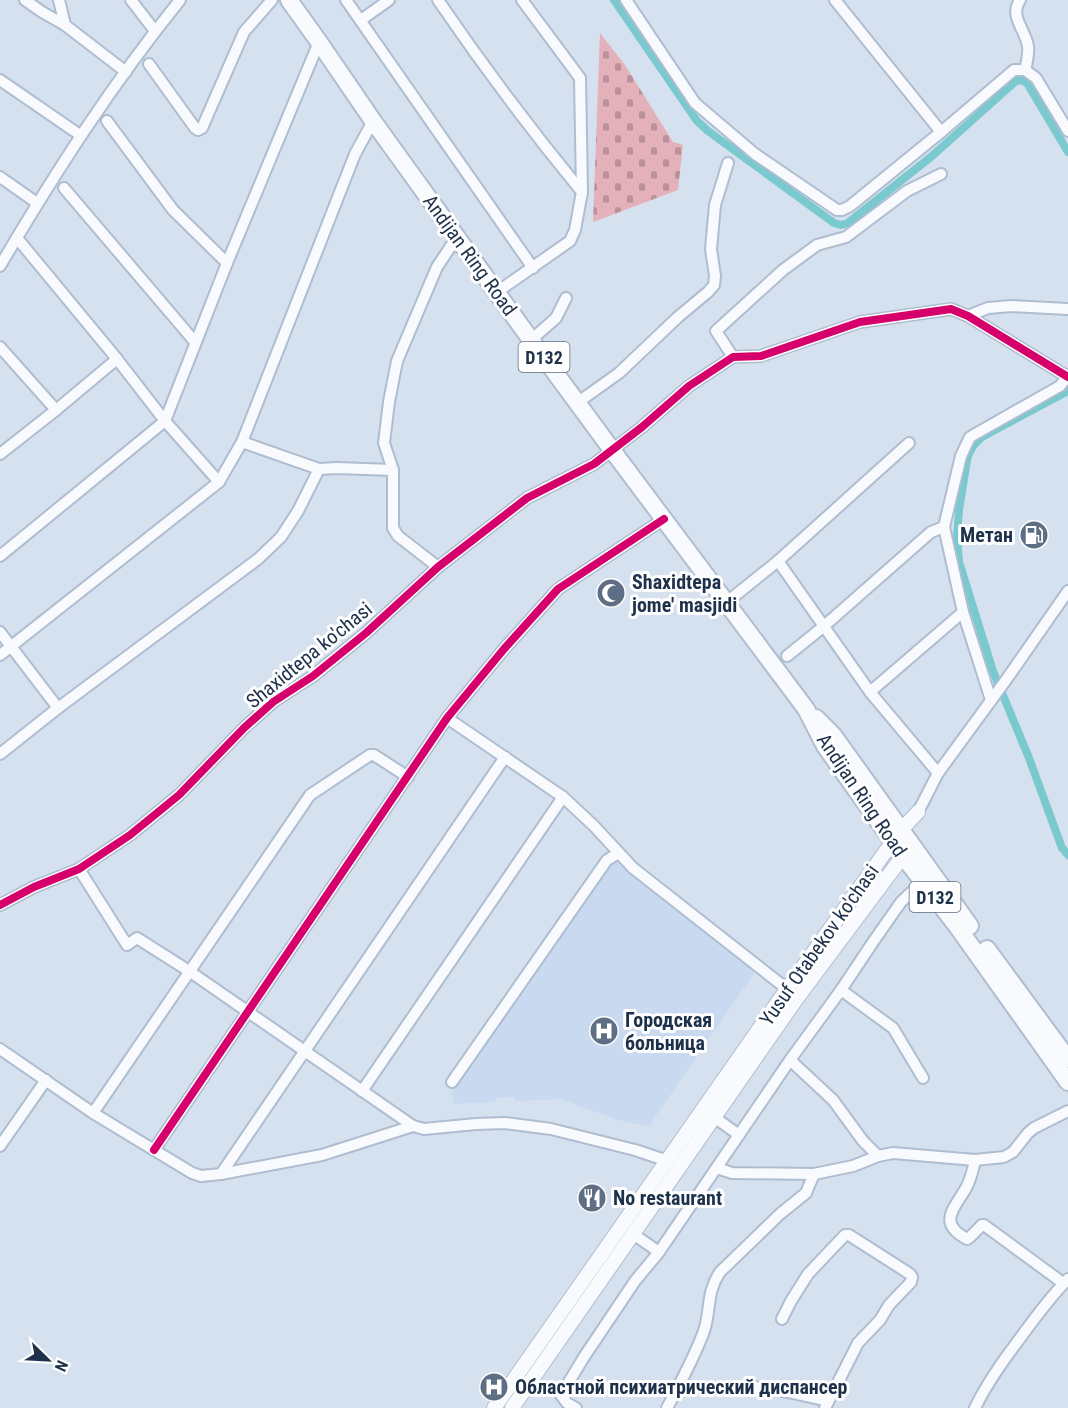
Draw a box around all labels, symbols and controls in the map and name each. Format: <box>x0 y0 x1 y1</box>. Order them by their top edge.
street label: Andijan Ring Road <box>418 190 522 320</box>
road number: D132 <box>518 342 570 372</box>
fuel station icon: Метан <box>1018 519 1050 551</box>
place label: Метан <box>960 523 1013 547</box>
place label: Shaxidtepa jome' masjidi <box>631 570 737 617</box>
mosque icon: Shaxidtepa jome' masjidi <box>595 577 627 609</box>
street label: Shaxidtepa ko'chasi <box>241 597 377 713</box>
street label: Andijan Ring Road <box>812 729 912 861</box>
street label: Yusuf Otabekov ko'chasi <box>754 860 884 1030</box>
road number: D132 <box>910 882 960 912</box>
place label: Городская больница <box>625 1008 712 1055</box>
hospital icon: Городская больница <box>588 1015 620 1047</box>
restaurant icon: No restaurant <box>576 1182 608 1214</box>
place label: No restaurant <box>613 1186 722 1210</box>
north arrow <box>18 1330 78 1390</box>
text: N <box>51 1358 72 1374</box>
hospital icon: Областной психиатрический диспансер <box>478 1371 510 1403</box>
place label: Областной психиатрический диспансер <box>515 1375 848 1399</box>

